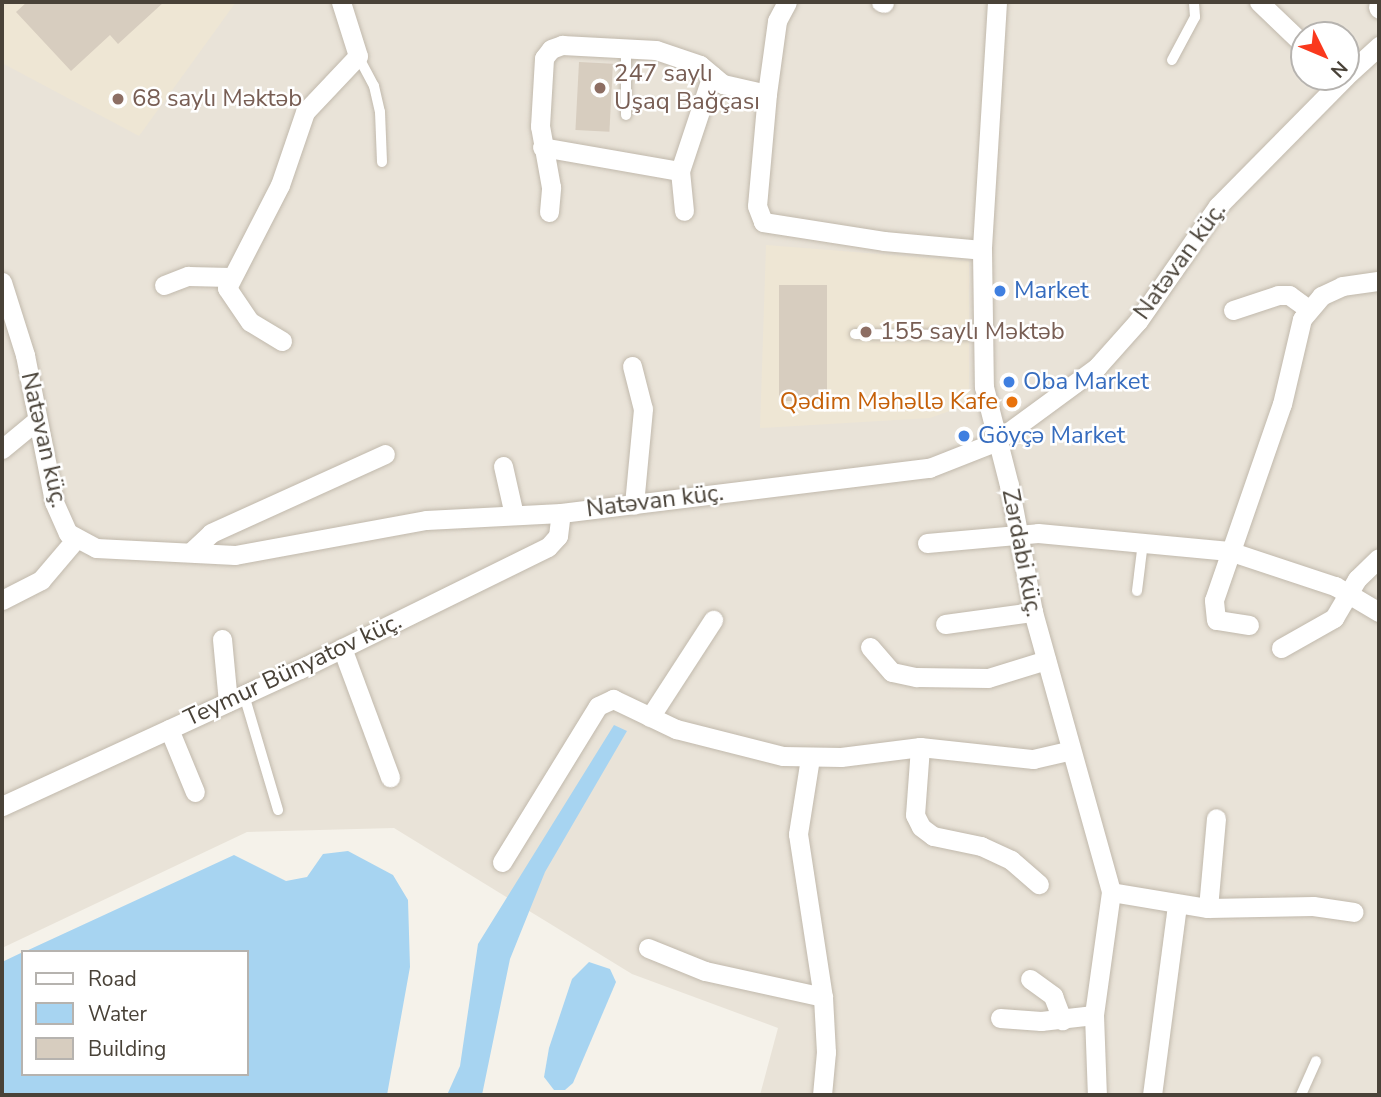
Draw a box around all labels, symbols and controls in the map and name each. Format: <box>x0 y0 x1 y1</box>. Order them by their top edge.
north arrow <box>1290 21 1360 91</box>
text: N <box>1325 55 1353 83</box>
place label: 247 saylı Uşaq Bağçası <box>614 60 760 116</box>
marker: 247 saylı Uşaq Bağçası <box>592 80 608 96</box>
place label: 68 saylı Məktəb <box>132 85 302 113</box>
marker: 68 saylı Məktəb <box>110 91 126 107</box>
street label: Natəvan küç. <box>1128 197 1232 325</box>
place label: Market <box>1014 277 1089 305</box>
marker: Market <box>992 283 1008 299</box>
place label: 155 saylı Məktəb <box>880 318 1065 346</box>
marker: 155 saylı Məktəb <box>858 324 874 340</box>
place label: Oba Market <box>1023 368 1149 396</box>
street label: Natəvan küç. <box>14 369 74 511</box>
marker: Oba Market <box>1001 374 1017 390</box>
place label: Qədim Məhəllə Kafe <box>780 388 998 416</box>
marker: Qədim Məhəllə Kafe <box>1004 394 1020 410</box>
place label: Göyçə Market <box>978 422 1125 450</box>
marker: Göyçə Market <box>956 428 972 444</box>
street label: Natəvan küç. <box>585 478 725 524</box>
street label: Zərdabi küç. <box>995 487 1049 619</box>
street label: Teymur Bünyatov küç. <box>180 607 406 733</box>
legend <box>21 950 248 1076</box>
text: Road <box>88 965 137 993</box>
text: Water <box>88 1000 147 1028</box>
text: Building <box>88 1035 166 1063</box>

